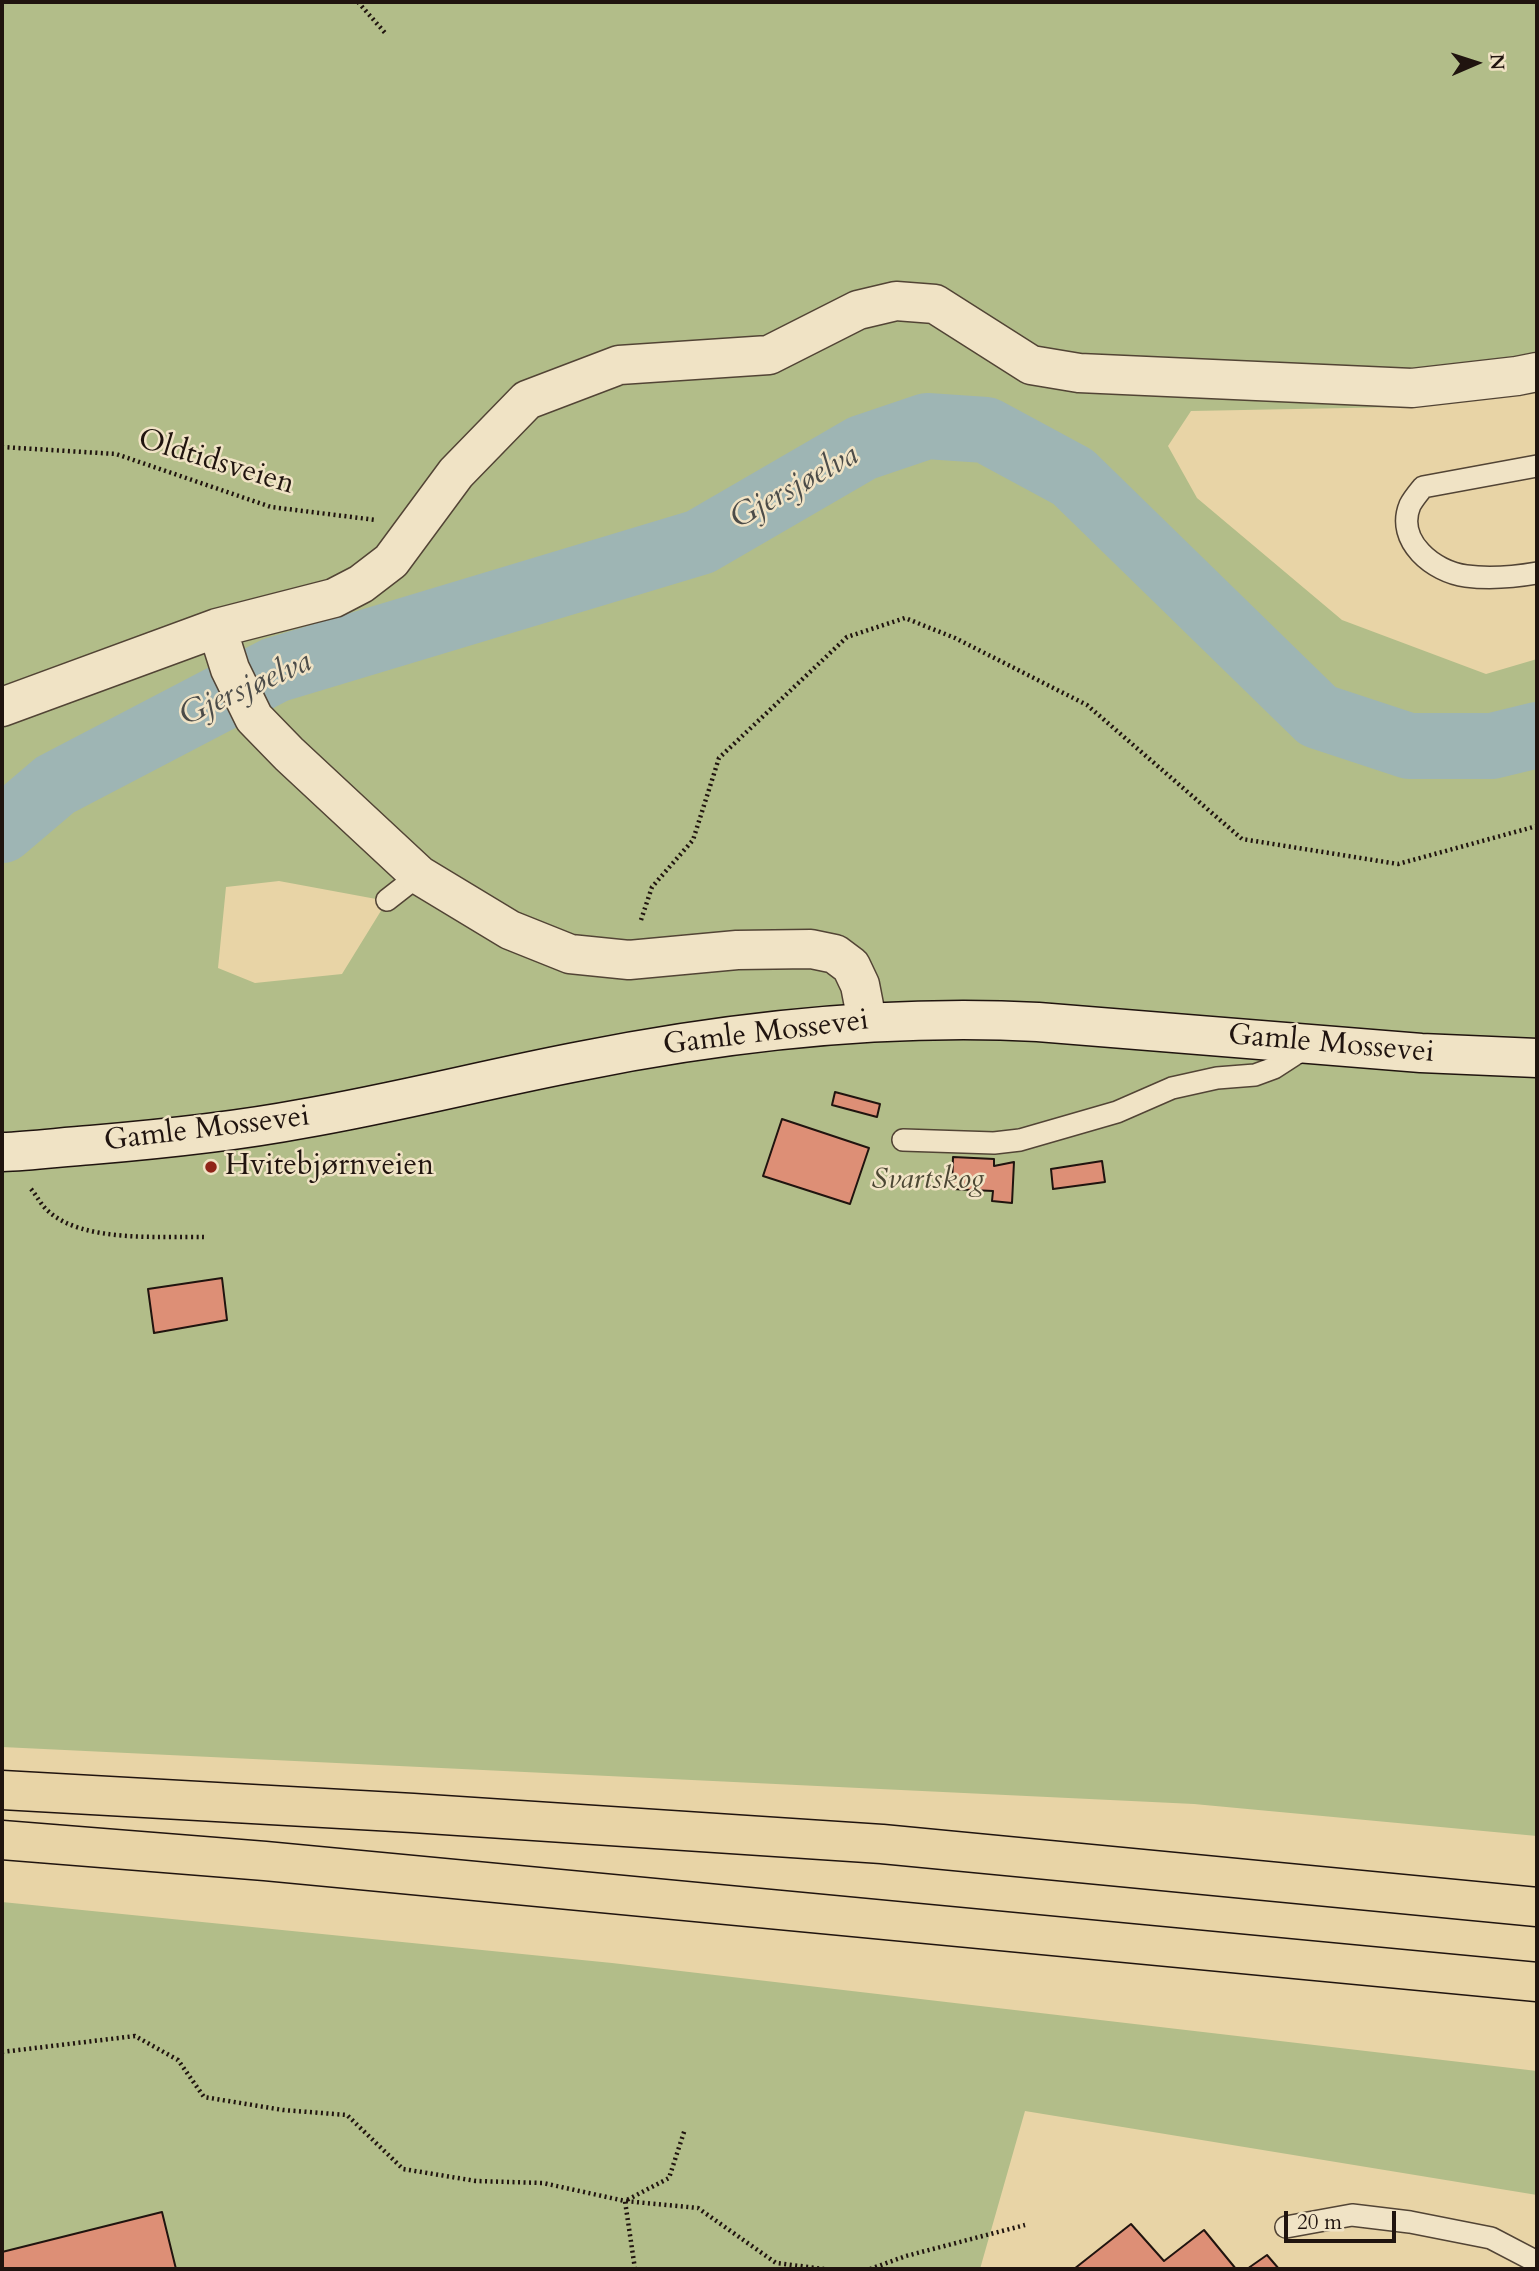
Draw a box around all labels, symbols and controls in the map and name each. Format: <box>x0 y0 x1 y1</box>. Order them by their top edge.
north arrow <box>1441 28 1511 98</box>
text: N <box>1484 53 1510 71</box>
street label: Oldtidsveien <box>134 422 298 504</box>
water label: Gjersjøelva <box>724 437 866 539</box>
water label: Gjersjøelva <box>174 644 318 736</box>
street label: Gamle Mossevei <box>661 1004 871 1064</box>
street label: Gamle Mossevei <box>1226 1018 1436 1072</box>
street label: Gamle Mossevei <box>102 1100 312 1160</box>
place label: Hvitebjørnveien <box>225 1149 434 1185</box>
marker: Hvitebjørnveien <box>203 1159 219 1175</box>
park label: Svartskog <box>872 1163 984 1199</box>
scale bar <box>1287 2198 1399 2242</box>
text: 20 m <box>1297 2208 1342 2237</box>

